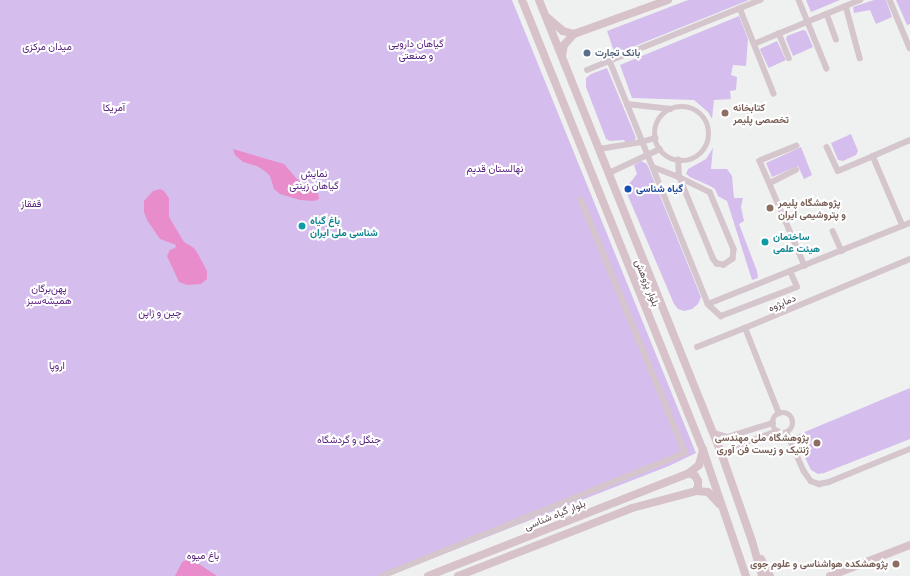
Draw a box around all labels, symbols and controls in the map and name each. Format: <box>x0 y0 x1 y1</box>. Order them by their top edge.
park label: گیاهان دارویی و صنعتی <box>388 37 444 60</box>
park label: میدان مرکزی <box>22 41 72 53</box>
place label: بانک تجارت <box>595 47 640 59</box>
marker: بانک تجارت <box>582 48 592 58</box>
place label: کتابخانه تخصصی پلیمر <box>733 101 789 124</box>
park label: آمریکا <box>103 102 125 114</box>
marker: کتابخانه تخصصی پلیمر <box>720 108 730 118</box>
park label: نهالستان قدیم <box>467 163 523 175</box>
park label: نمایش گیاهان زینتی <box>289 167 339 190</box>
place label: گیاه شناسی <box>636 183 683 195</box>
marker: گیاه شناسی <box>623 184 633 194</box>
place label: پژوهشگاه پلیمر و پتروشیمی ایران <box>778 196 846 220</box>
park label: قفقاز <box>21 198 41 210</box>
marker: پژوهشگاه پلیمر و پتروشیمی ایران <box>765 203 775 213</box>
place label: باغ گیاه‌ شناسی ملی ایران <box>310 214 378 238</box>
marker: باغ گیاه‌ شناسی ملی ایران <box>297 221 307 231</box>
place label: ساختمان هیئت علمی <box>773 230 820 254</box>
marker: ساختمان هیئت علمی <box>760 237 770 247</box>
street label: بلوار پژوهش <box>632 258 662 308</box>
park label: پهن‌برگان همیشه‌سبز <box>26 282 72 306</box>
street label: دماپژوه <box>766 292 798 314</box>
park label: چین و ژاپن <box>138 307 182 319</box>
park label: اروپا <box>49 360 65 372</box>
place label: پژوهشگاه ملی مهندسی ژنتیک و زیست فن آوری <box>715 431 809 454</box>
park label: جنگل و گردشگاه <box>317 434 381 446</box>
marker: پژوهشگاه ملی مهندسی ژنتیک و زیست فن آوری <box>812 438 822 448</box>
street label: بلوار گیاه شناسی <box>523 497 587 533</box>
park label: باغ میوه <box>187 550 219 562</box>
place label: پژوهشکده هواشناسی و علوم جوی <box>750 558 888 570</box>
marker: پژوهشکده هواشناسی و علوم جوی <box>891 559 901 569</box>

